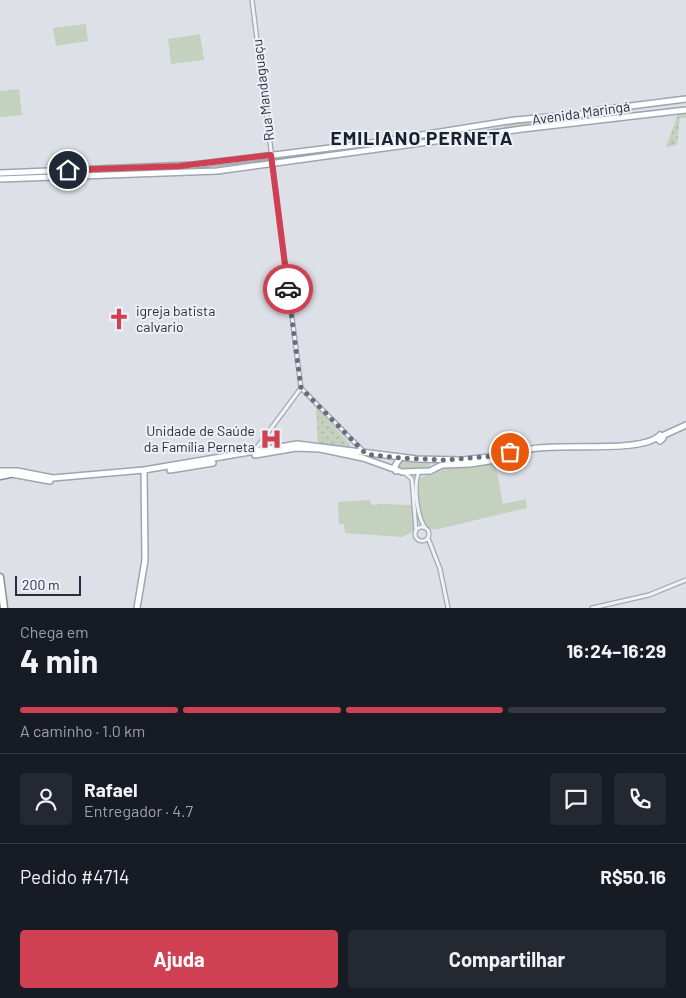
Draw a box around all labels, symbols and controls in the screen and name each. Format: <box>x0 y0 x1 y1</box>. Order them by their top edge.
street label: Rua Mandaguaçu <box>248 38 277 142</box>
street label: Avenida Maringá <box>531 97 631 128</box>
district label: EMILIANO PERNETA <box>331 126 513 149</box>
pin <box>47 149 89 191</box>
icon: home <box>54 156 82 184</box>
courier <box>263 264 313 314</box>
icon: car <box>274 275 302 303</box>
place label: igreja batista calvario <box>136 302 215 335</box>
church icon: igreja batista calvario <box>106 306 132 332</box>
place label: Unidade de Saúde da Família Perneta <box>144 422 255 455</box>
hospital icon: Unidade de Saúde da Família Perneta <box>258 426 284 452</box>
pin <box>489 431 531 473</box>
icon: bag <box>496 438 524 466</box>
scale bar <box>15 573 81 596</box>
text: 200 m <box>22 576 60 593</box>
text: Chega em <box>20 622 88 641</box>
text: 16:24–16:29 <box>566 639 666 662</box>
text: 4 min <box>20 641 98 679</box>
text: A caminho · 1.0 km <box>20 721 145 740</box>
button: person <box>20 773 72 825</box>
button: chat <box>550 773 602 825</box>
button: phone <box>614 773 666 825</box>
text: Rafael <box>84 778 138 801</box>
text: Entregador · 4.7 <box>84 801 193 820</box>
text: Pedido #4714 <box>20 865 129 888</box>
text: R$50.16 <box>600 865 666 888</box>
button: Ajuda <box>20 930 338 988</box>
button: Compartilhar <box>348 930 666 988</box>

